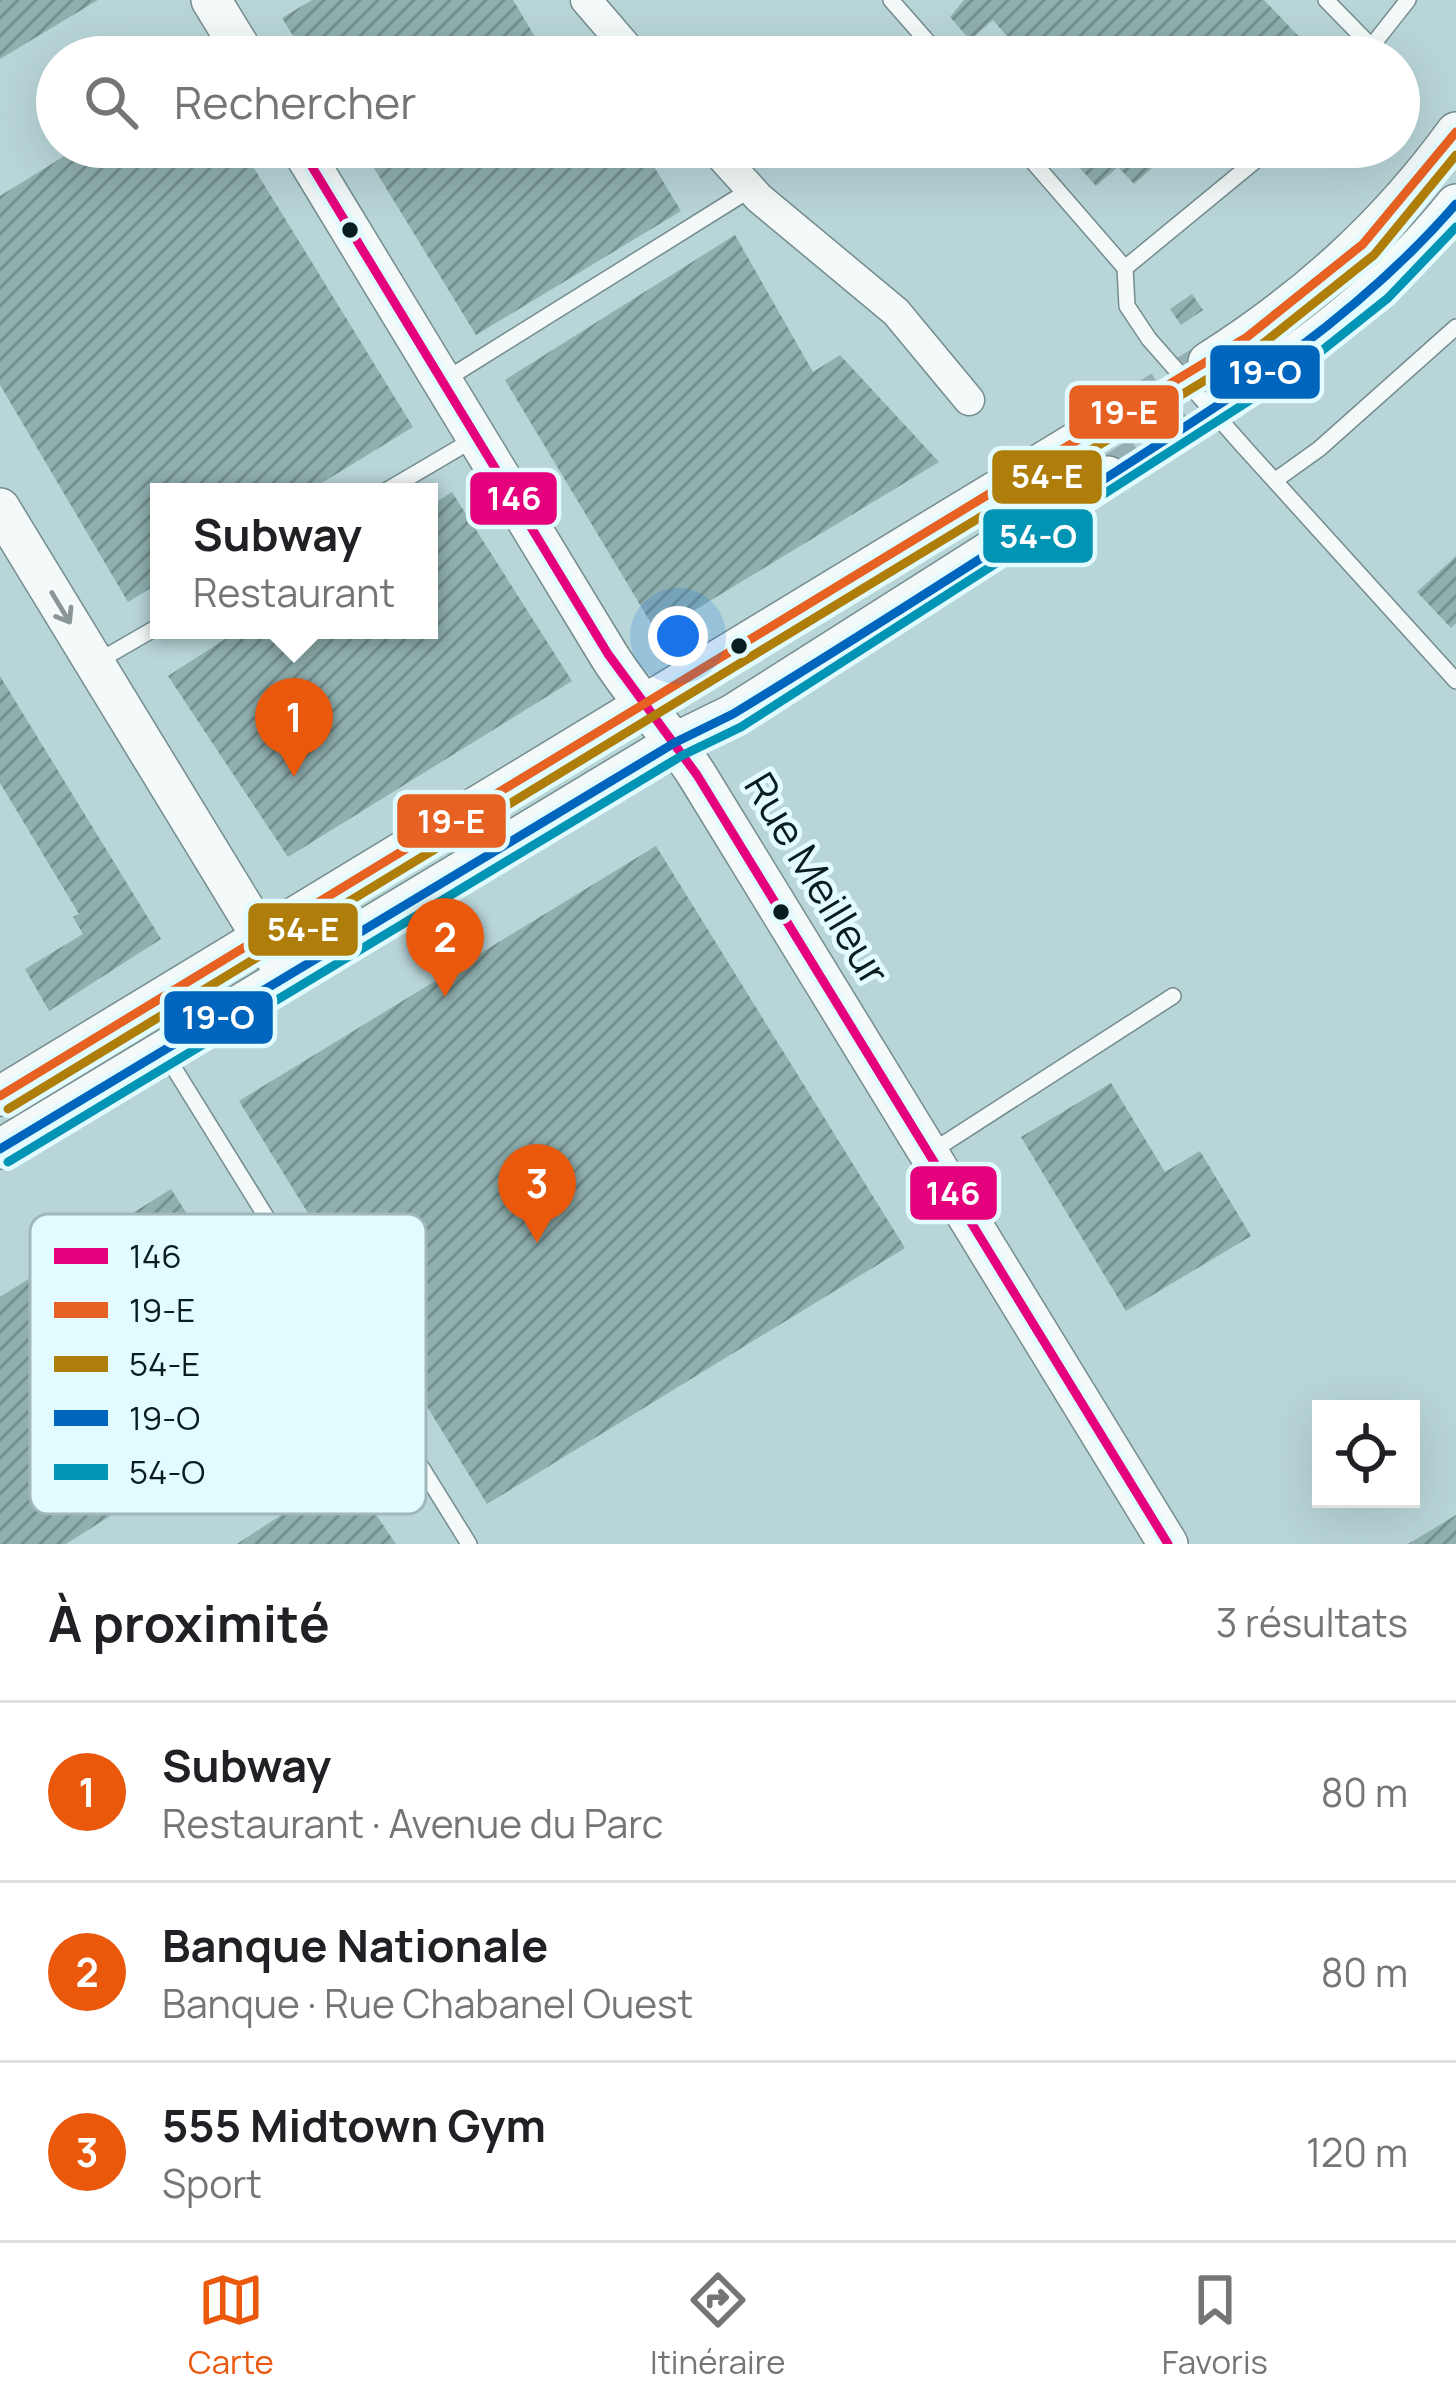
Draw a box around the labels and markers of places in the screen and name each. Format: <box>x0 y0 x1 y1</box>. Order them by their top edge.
unlabelled marker <box>339 219 361 241</box>
unlabelled marker <box>728 635 750 657</box>
pin: 1 <box>255 678 333 777</box>
pin: 2 <box>406 898 484 997</box>
unlabelled marker <box>770 901 792 923</box>
pin: 3 <box>498 1144 576 1243</box>

